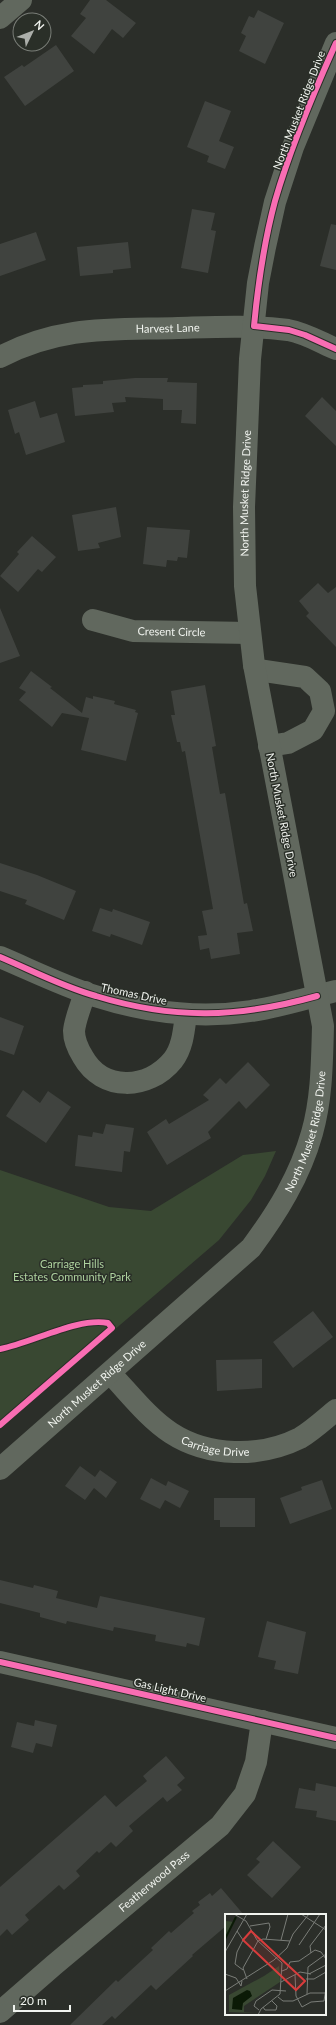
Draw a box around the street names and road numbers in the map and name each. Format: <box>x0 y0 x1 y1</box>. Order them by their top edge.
street label: North Musket Ridge Drive <box>270 48 327 171</box>
street label: Harvest Lane <box>136 320 200 335</box>
street label: North Musket Ridge Drive <box>237 430 253 557</box>
street label: Cresent Circle <box>138 624 206 638</box>
street label: North Musket Ridge Drive <box>264 752 301 878</box>
street label: Thomas Drive <box>100 980 168 1007</box>
street label: North Musket Ridge Drive <box>282 1070 327 1194</box>
street label: North Musket Ridge Drive <box>45 1337 148 1430</box>
street label: Carriage Drive <box>179 1433 250 1458</box>
street label: Gas Light Drive <box>133 1675 208 1704</box>
street label: Featherwood Pass <box>116 1847 192 1914</box>

